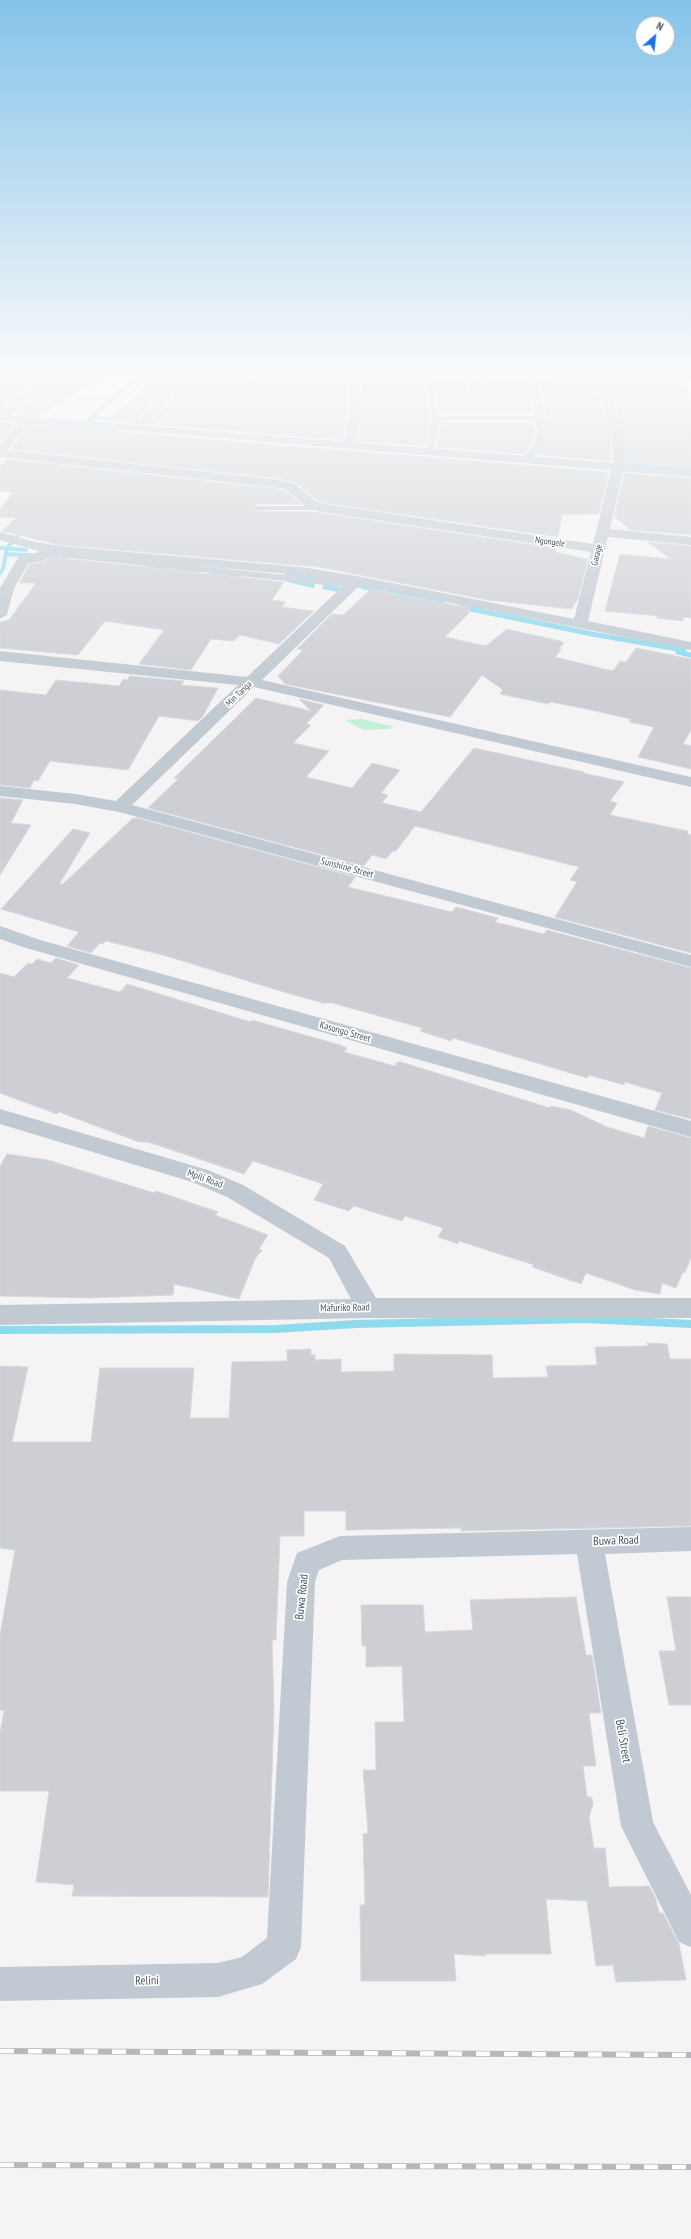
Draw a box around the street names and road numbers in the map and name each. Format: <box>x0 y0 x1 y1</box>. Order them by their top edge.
street label: Ngongele <box>534 535 566 549</box>
street label: Garage <box>589 543 605 567</box>
street label: Min Tanga <box>224 679 254 709</box>
street label: Sunshine Street <box>319 855 375 881</box>
street label: Kasongo Street <box>318 1019 372 1045</box>
street label: Mpili Road <box>186 1167 224 1191</box>
street label: Mafuriko Road <box>320 1302 370 1314</box>
street label: Buwa Road <box>593 1533 639 1549</box>
street label: Buwa Road <box>292 1573 312 1621</box>
street label: Beli Street <box>612 1718 634 1764</box>
street label: Relini <box>135 1974 159 1988</box>

